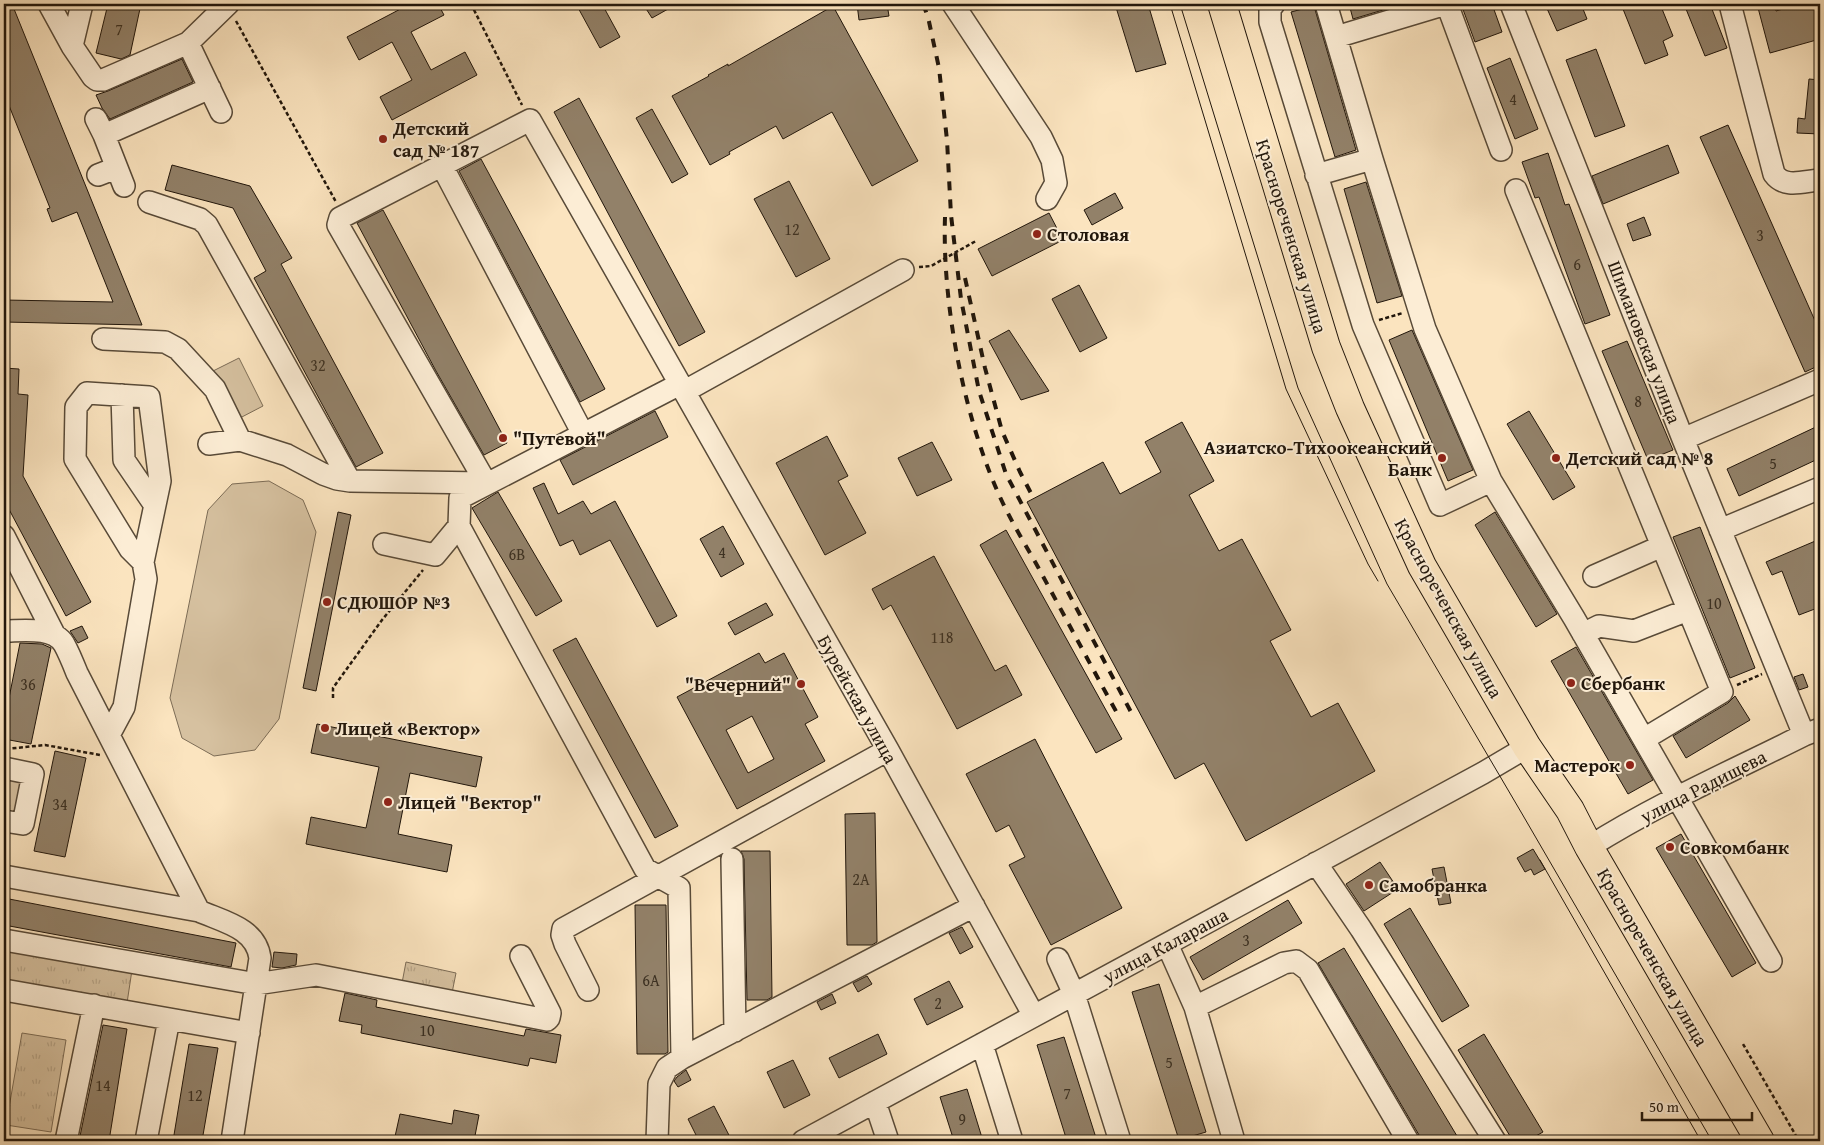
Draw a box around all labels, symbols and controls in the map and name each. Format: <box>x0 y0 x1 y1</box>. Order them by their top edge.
house number: 7 <box>115 17 123 41</box>
house number: 4 <box>1509 87 1517 111</box>
place label: Детский сад № 187 <box>392 114 480 164</box>
marker: Детский сад № 187 <box>377 133 389 145</box>
street label: Краснореченская улица <box>1249 135 1335 337</box>
house number: 12 <box>784 217 800 241</box>
place label: Столовая <box>1047 220 1129 248</box>
house number: 3 <box>1756 223 1764 247</box>
marker: Столовая <box>1031 228 1043 240</box>
house number: 6 <box>1573 252 1581 276</box>
street label: Шимановская улица <box>1601 257 1689 427</box>
house number: 32 <box>310 353 326 377</box>
house number: 8 <box>1634 389 1642 413</box>
place label: "Путевой" <box>513 424 606 452</box>
marker: "Путевой" <box>497 432 509 444</box>
place label: Азиатско-Тихоокеанский Банк <box>1204 433 1432 483</box>
place label: Детский сад № 8 <box>1565 444 1714 472</box>
house number: 5 <box>1769 451 1777 475</box>
marker: Азиатско-Тихоокеанский Банк <box>1436 452 1448 464</box>
marker: Детский сад № 8 <box>1550 452 1562 464</box>
street label: Краснореченская улица <box>1388 513 1510 703</box>
house number: 4 <box>718 540 726 564</box>
house number: 6В <box>509 542 525 566</box>
place label: СДЮШОР №3 <box>337 588 451 616</box>
house number: 10 <box>1706 591 1722 615</box>
marker: СДЮШОР №3 <box>321 596 333 608</box>
house number: 118 <box>930 625 954 649</box>
street label: Бурейская улица <box>811 629 905 769</box>
place label: Сбербанк <box>1581 669 1665 697</box>
place label: "Вечерний" <box>685 670 791 698</box>
house number: 36 <box>20 672 36 696</box>
marker: Сбербанк <box>1565 677 1577 689</box>
marker: "Вечерний" <box>795 678 807 690</box>
place label: Лицей «Вектор» <box>335 714 480 742</box>
marker: Лицей «Вектор» <box>319 722 331 734</box>
street label: улица Радищева <box>1634 742 1771 830</box>
place label: Мастерок <box>1534 751 1620 779</box>
marker: Мастерок <box>1624 759 1636 771</box>
place label: Лицей "Вектор" <box>398 788 542 816</box>
house number: 34 <box>52 792 68 816</box>
marker: Лицей "Вектор" <box>382 796 394 808</box>
place label: Совкомбанк <box>1680 833 1789 861</box>
marker: Совкомбанк <box>1664 841 1676 853</box>
street label: Краснореченская улица <box>1590 863 1716 1051</box>
house number: 2А <box>852 867 870 891</box>
place label: Самобранка <box>1379 871 1487 899</box>
marker: Самобранка <box>1363 879 1375 891</box>
street label: улица Калараша <box>1096 900 1233 990</box>
house number: 3 <box>1242 928 1250 952</box>
house number: 6А <box>642 968 660 992</box>
house number: 2 <box>934 991 942 1015</box>
house number: 10 <box>419 1018 435 1042</box>
house number: 5 <box>1165 1050 1173 1074</box>
house number: 14 <box>95 1073 111 1097</box>
house number: 7 <box>1063 1081 1071 1105</box>
house number: 12 <box>187 1083 203 1107</box>
scale bar <box>1642 1090 1752 1122</box>
text: 50 m <box>1649 1096 1680 1117</box>
house number: 9 <box>958 1107 966 1131</box>

